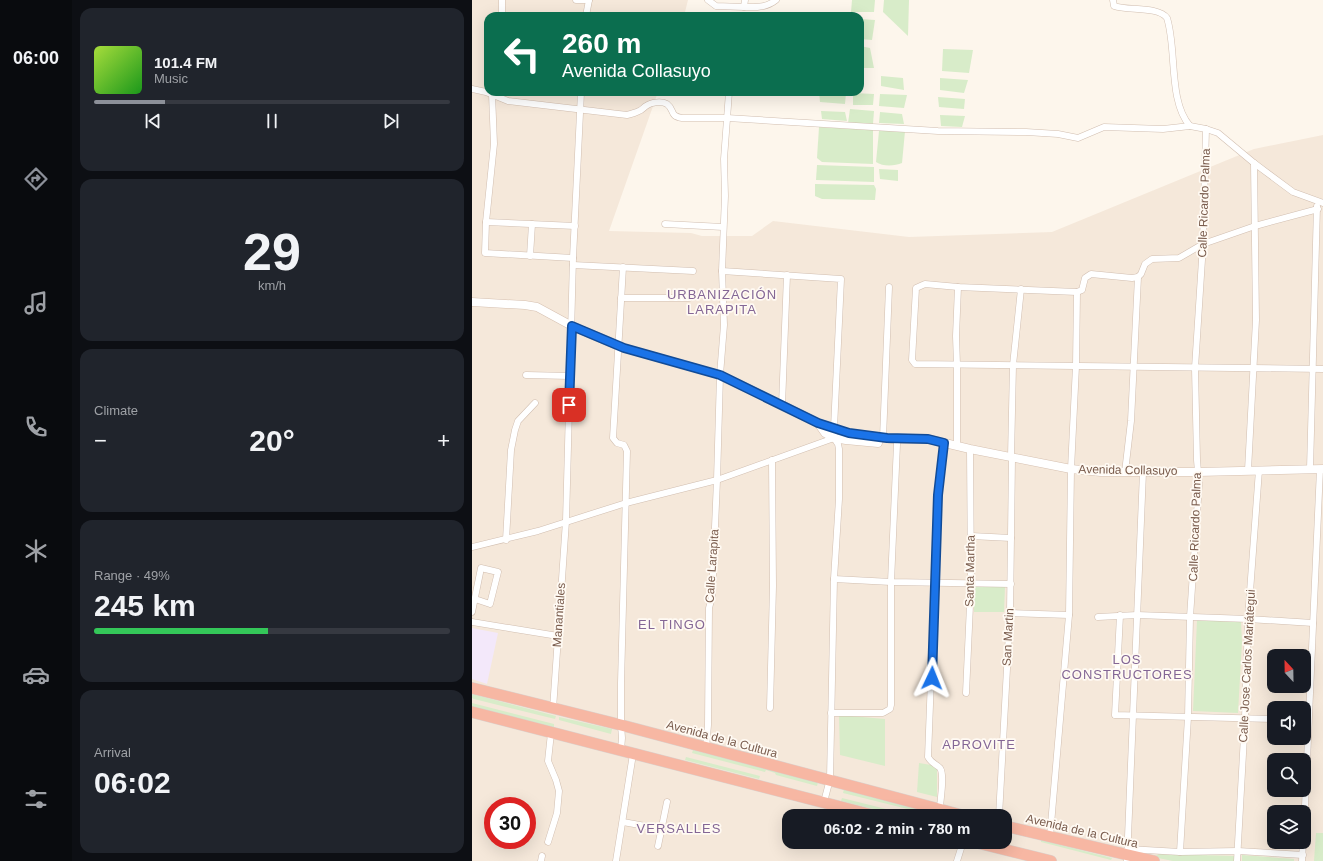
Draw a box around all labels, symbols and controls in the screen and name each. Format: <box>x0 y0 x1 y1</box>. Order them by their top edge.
icon: left <box>496 28 548 80</box>
text: 260 m <box>562 28 641 59</box>
text: 06:00 <box>13 48 59 68</box>
text: 101.4 FM <box>154 54 217 71</box>
text: Avenida Collasuyo <box>562 61 711 81</box>
text: Music <box>154 71 188 86</box>
icon: previous <box>142 110 164 132</box>
icon: pause <box>261 110 283 132</box>
icon: next <box>380 110 402 132</box>
street label: Calle Ricardo Palma <box>1195 148 1213 258</box>
icon: directions <box>22 165 50 193</box>
text: 29 <box>243 223 301 281</box>
text: km/h <box>258 278 286 293</box>
district label: URBANIZACIÓN LARAPITA <box>667 287 777 317</box>
icon: music <box>22 289 50 317</box>
pin <box>552 388 586 422</box>
icon: arrive <box>558 394 580 416</box>
text: Climate <box>94 403 138 418</box>
icon: phone <box>22 413 50 441</box>
text: 20° <box>249 424 295 457</box>
text: − <box>94 428 107 453</box>
text: + <box>437 428 450 453</box>
street label: Avenida Collasuyo <box>1078 462 1178 478</box>
street label: Calle Ricardo Palma <box>1186 472 1204 582</box>
street label: Calle Larapita <box>702 528 722 603</box>
street label: Santa Martha <box>962 535 978 607</box>
icon: climate <box>22 537 50 565</box>
text: Range · 49% <box>94 568 170 583</box>
street label: Manantiales <box>550 582 568 648</box>
text: 245 km <box>94 589 196 622</box>
street label: Calle Jose Carlos Mariátegui <box>1236 589 1258 743</box>
street label: San Martin <box>999 608 1017 666</box>
district label: EL TINGO <box>638 617 706 632</box>
north arrow <box>1267 649 1311 693</box>
map controls <box>1267 649 1311 849</box>
district label: LOS CONSTRUCTORES <box>1061 652 1193 682</box>
position arrow <box>911 657 953 699</box>
icon: car <box>22 661 50 689</box>
button: sound <box>1267 701 1311 745</box>
street label: Avenida de la Cultura <box>665 717 779 761</box>
district label: APROVITE <box>942 737 1016 752</box>
text: Arrival <box>94 745 131 760</box>
button: search <box>1267 753 1311 797</box>
text: 06:02 <box>94 766 171 799</box>
icon: filters <box>22 785 50 813</box>
speed limit sign: 30 <box>484 797 536 849</box>
button: layers <box>1267 805 1311 849</box>
street label: Avenida de la Cultura <box>1025 811 1140 851</box>
text: 06:02 · 2 min · 780 m <box>824 820 970 837</box>
district label: VERSALLES <box>637 821 721 836</box>

